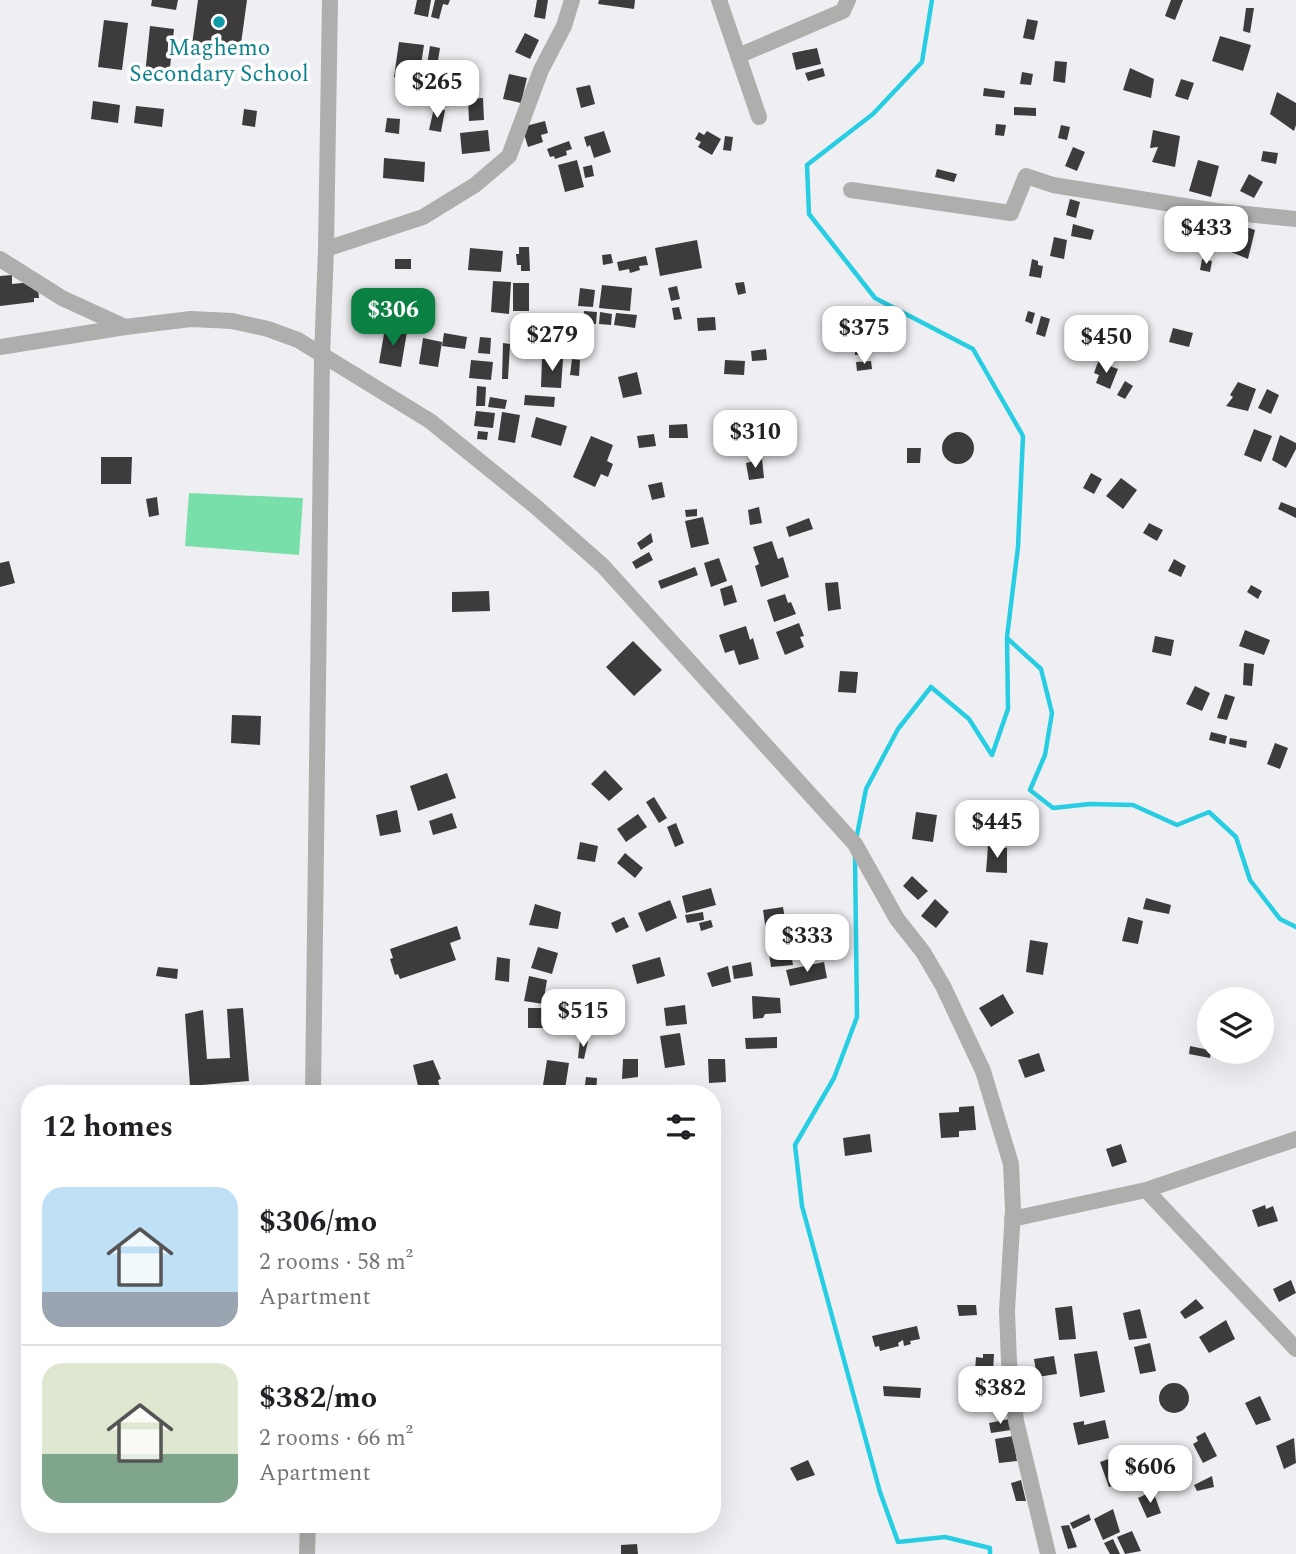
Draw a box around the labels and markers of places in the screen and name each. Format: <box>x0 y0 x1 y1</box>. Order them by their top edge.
marker: Maghemo Secondary School <box>211 14 227 30</box>
place label: Maghemo Secondary School <box>129 31 309 92</box>
pin: $265 <box>396 60 478 120</box>
pin: $433 <box>1165 206 1247 266</box>
pin: $306 <box>352 288 434 348</box>
pin: $375 <box>823 306 905 366</box>
pin: $279 <box>511 314 593 373</box>
pin: $450 <box>1065 316 1147 375</box>
pin: $310 <box>714 410 796 470</box>
pin: $445 <box>956 800 1038 860</box>
pin: $333 <box>766 914 848 974</box>
pin: $515 <box>542 990 624 1049</box>
pin: $382 <box>959 1366 1041 1426</box>
pin: $606 <box>1109 1446 1191 1505</box>

